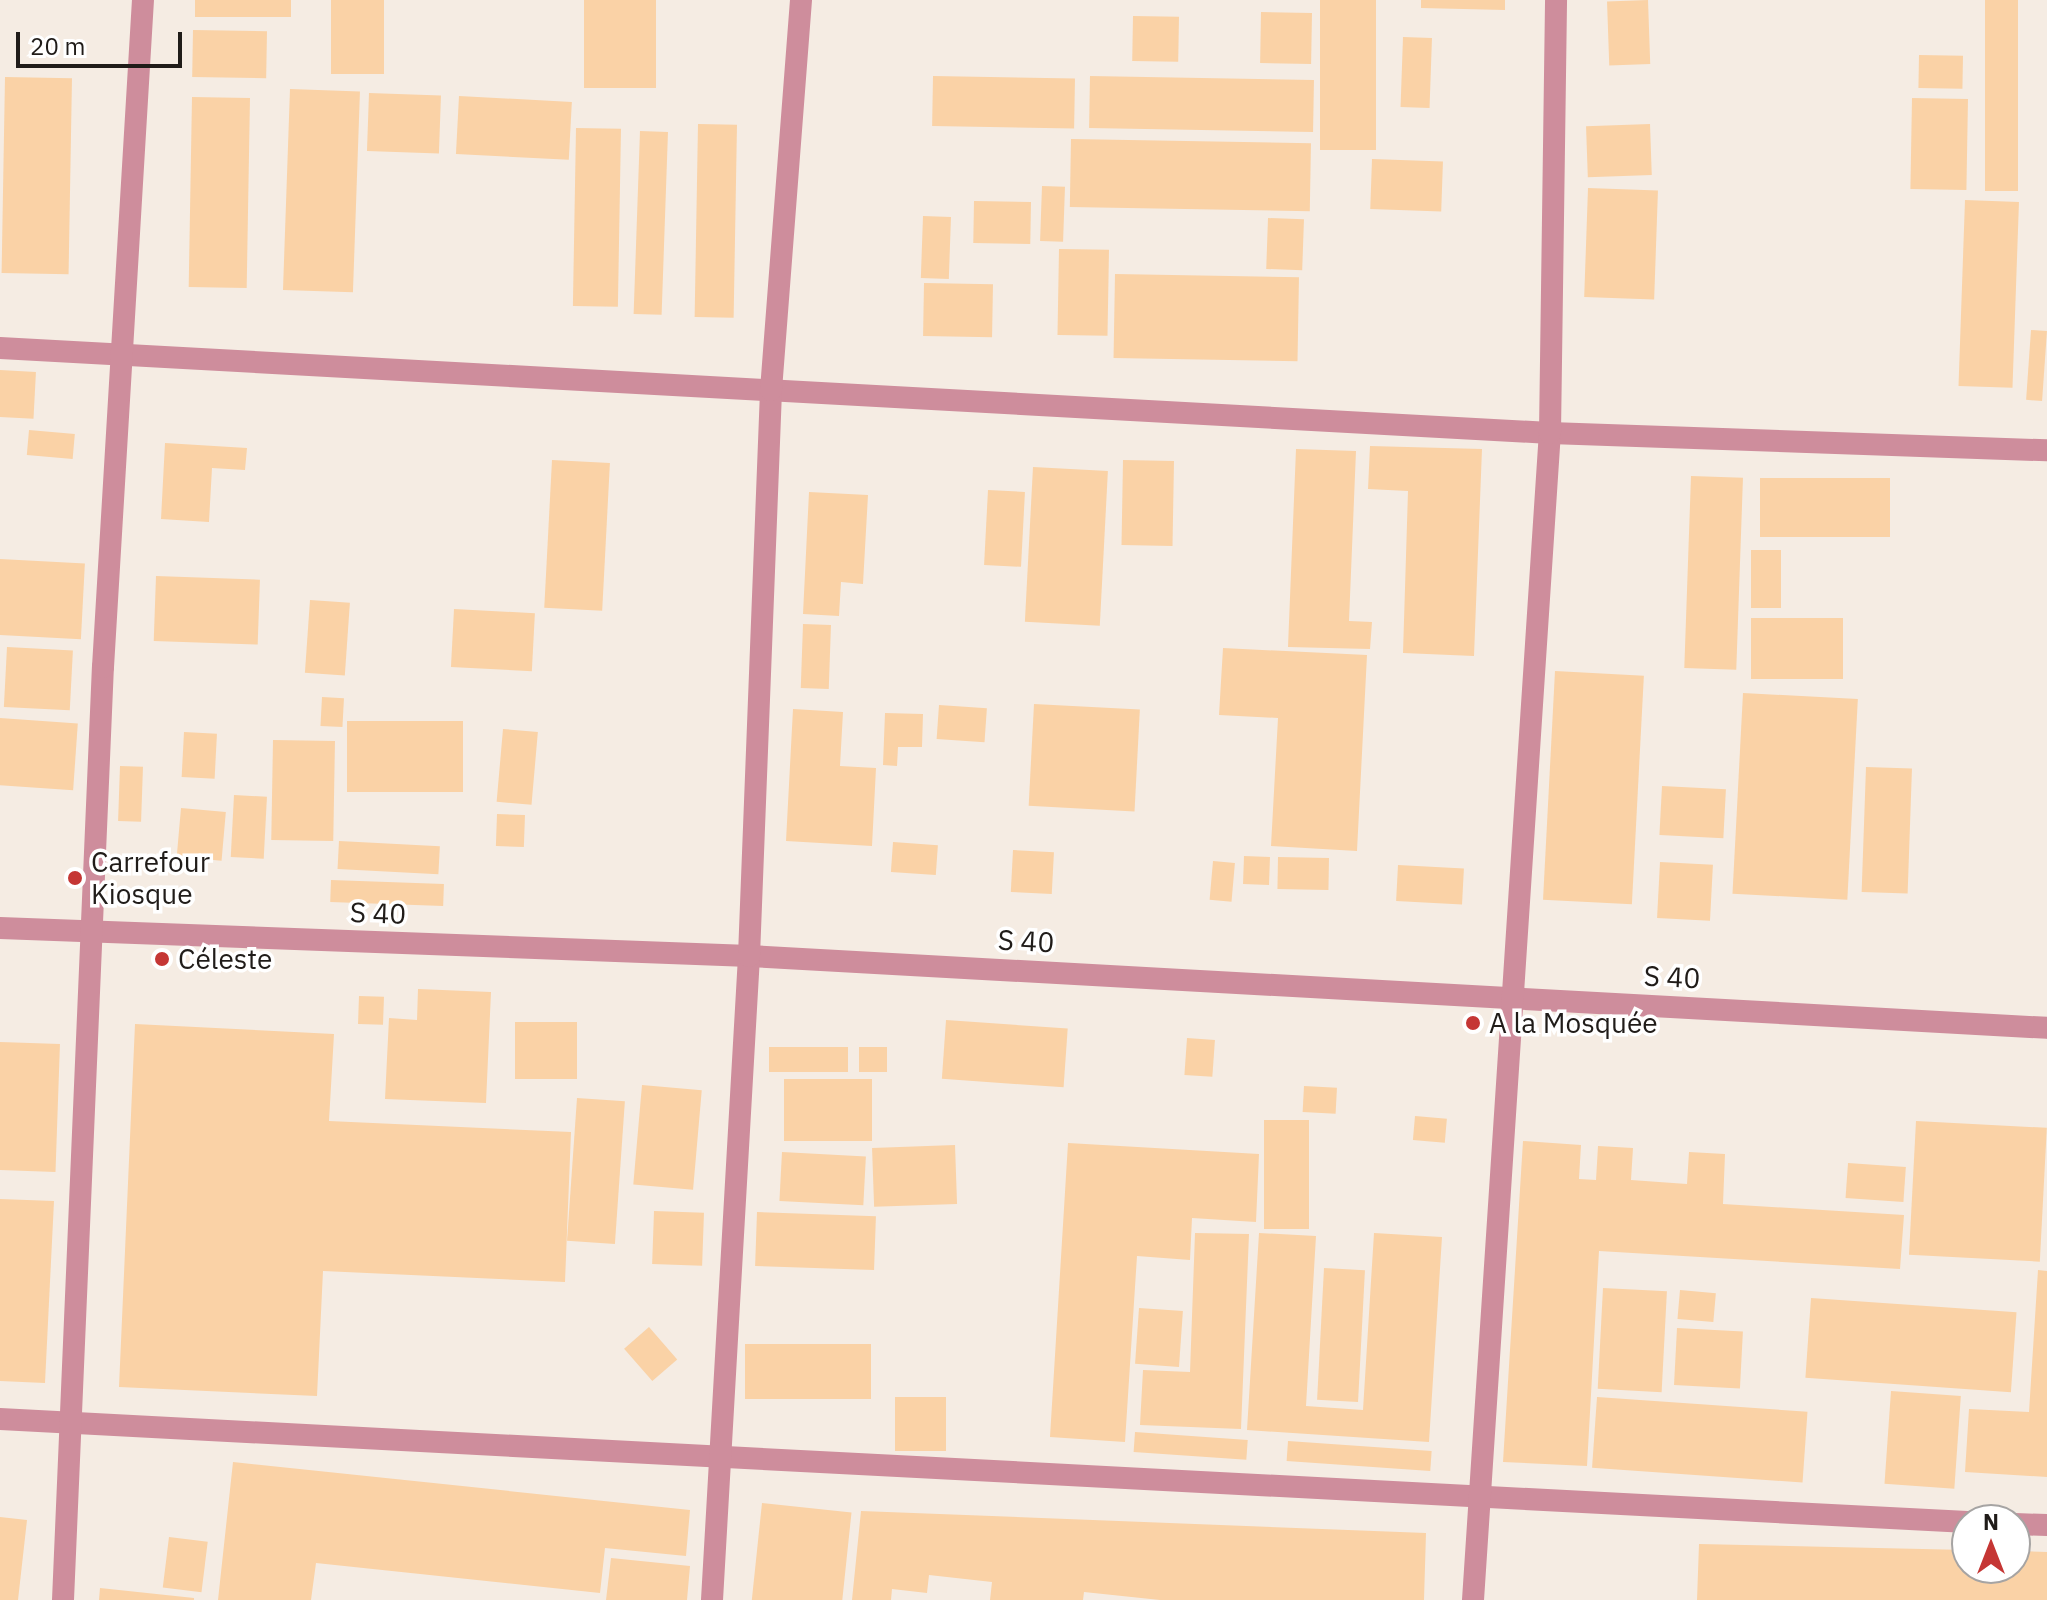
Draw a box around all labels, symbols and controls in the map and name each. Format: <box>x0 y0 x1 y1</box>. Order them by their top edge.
scale bar <box>20 16 186 66</box>
text: 20 m <box>30 30 85 62</box>
place label: Carrefour Kiosque <box>91 845 210 911</box>
marker: Carrefour Kiosque <box>66 869 84 887</box>
street label: S 40 <box>349 895 407 931</box>
street label: S 40 <box>997 923 1055 959</box>
place label: Céleste <box>178 942 272 976</box>
marker: Céleste <box>153 950 171 968</box>
street label: S 40 <box>1643 959 1701 995</box>
place label: A la Mosquée <box>1489 1006 1658 1040</box>
marker: A la Mosquée <box>1464 1014 1482 1032</box>
north arrow <box>1951 1504 2031 1584</box>
text: N <box>1983 1507 1999 1536</box>

